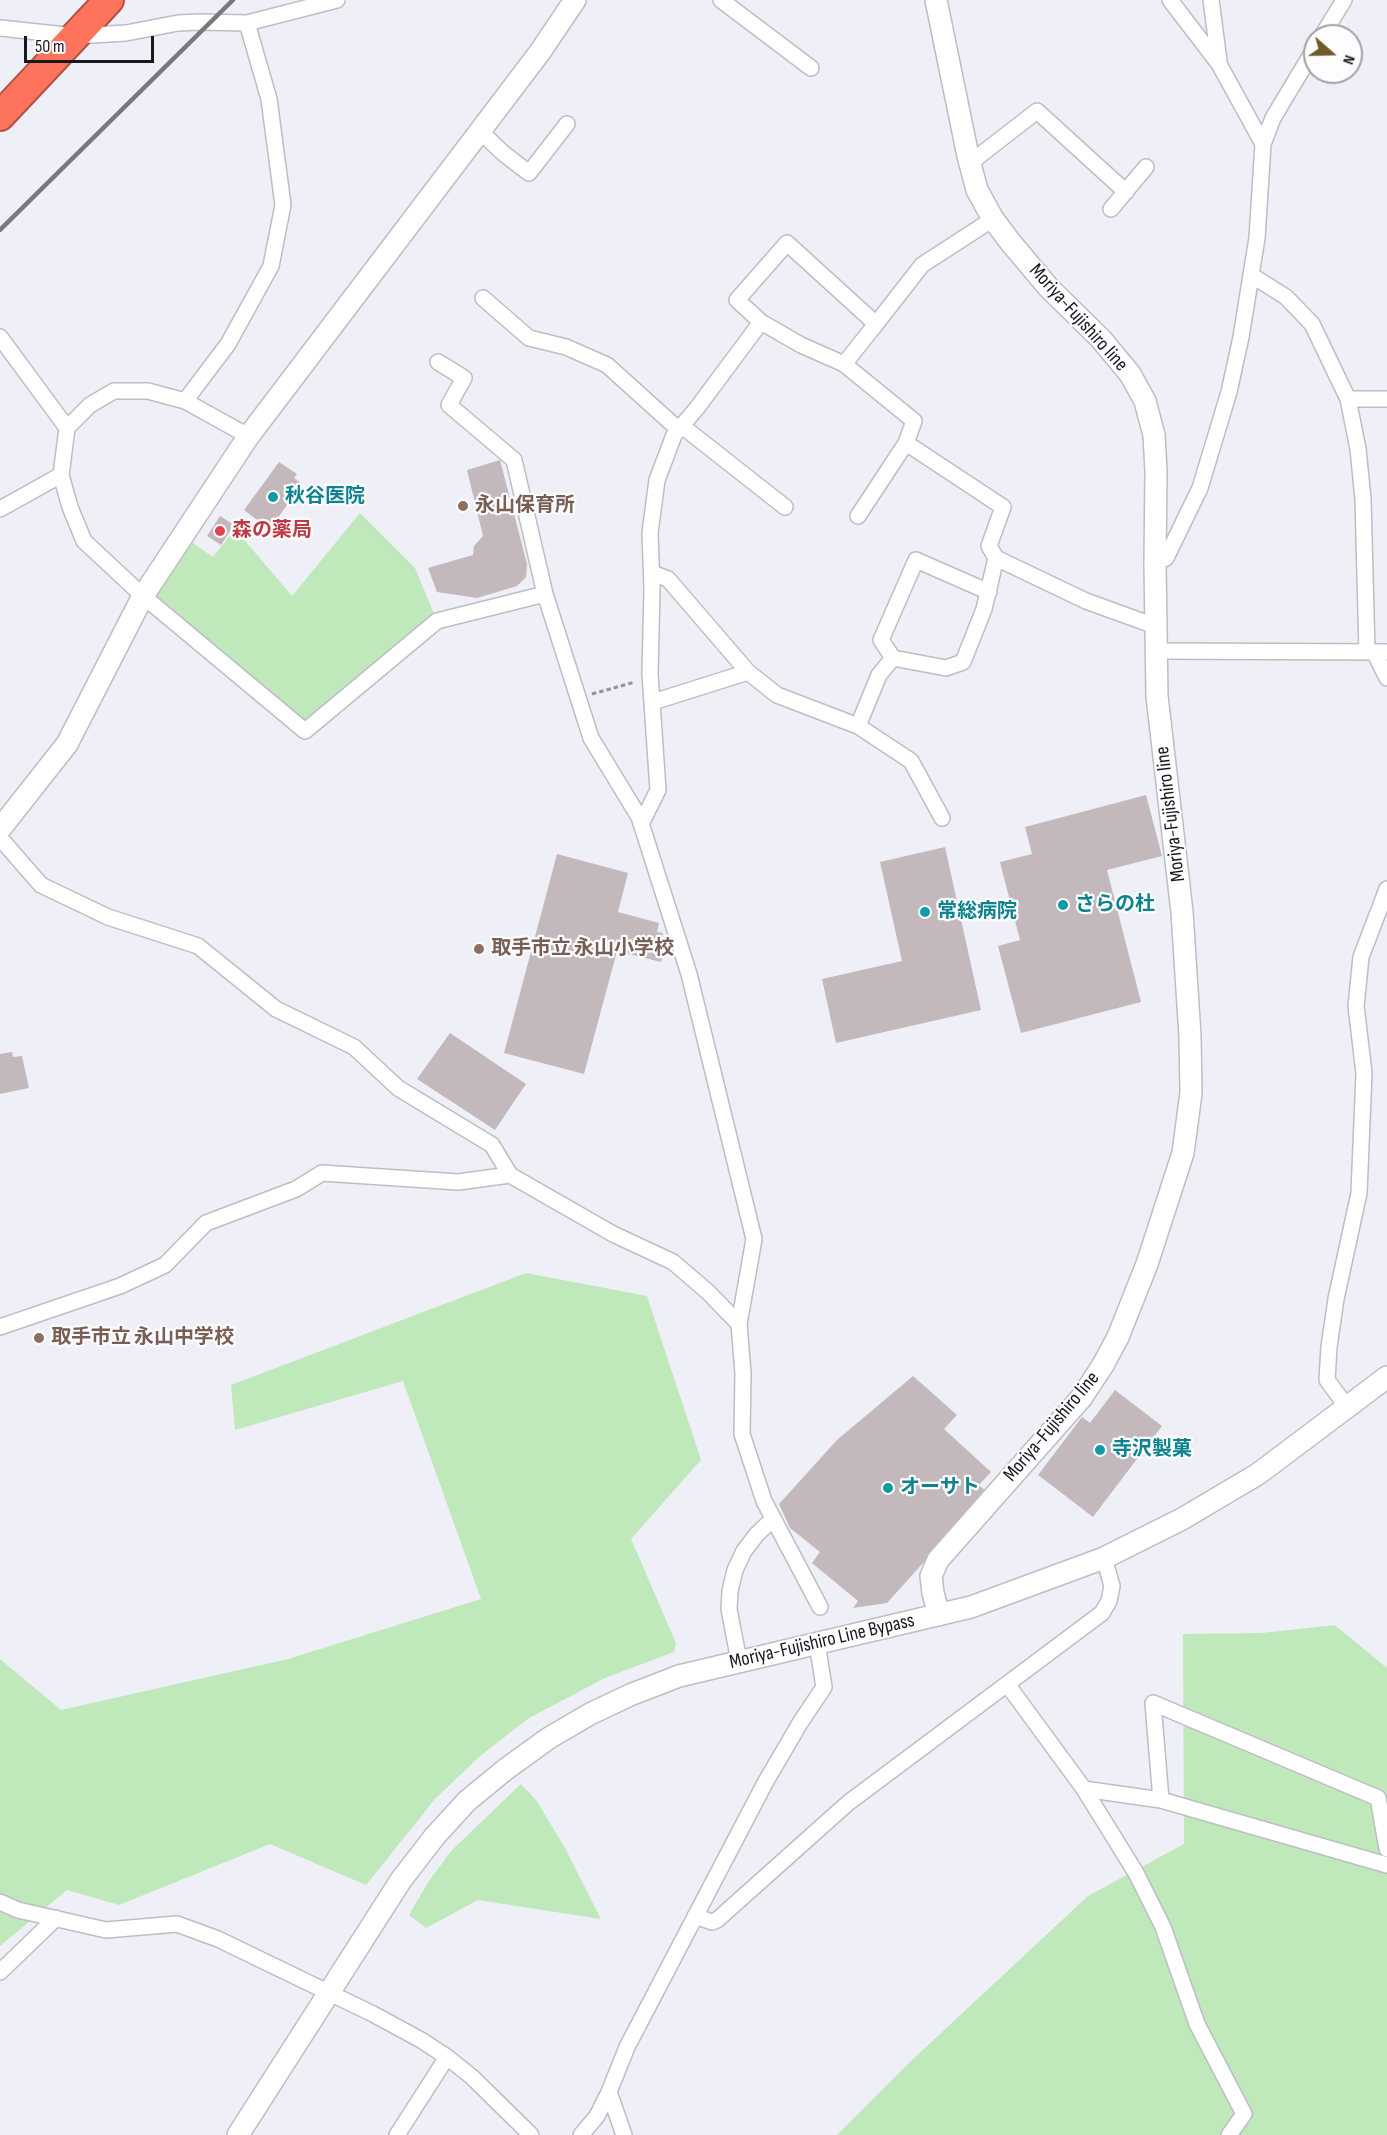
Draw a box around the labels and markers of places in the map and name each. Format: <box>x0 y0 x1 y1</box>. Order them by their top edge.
place label: 秋谷医院 <box>285 485 365 509</box>
marker: 秋谷医院 <box>266 490 280 504</box>
place label: 永山保育所 <box>475 494 575 518</box>
marker: 永山保育所 <box>456 499 470 513</box>
place label: 森の薬局 <box>232 519 312 543</box>
marker: 森の薬局 <box>213 524 227 538</box>
place label: さらの杜 <box>1075 893 1155 917</box>
marker: さらの杜 <box>1056 898 1070 912</box>
place label: 常総病院 <box>937 900 1017 924</box>
marker: 常総病院 <box>918 905 932 919</box>
place label: 取手市立 永山小学校 <box>491 937 674 961</box>
marker: 取手市立 永山小学校 <box>472 942 486 956</box>
place label: 取手市立 永山中学校 <box>51 1326 234 1350</box>
marker: 取手市立 永山中学校 <box>32 1331 46 1345</box>
place label: 寺沢製菓 <box>1112 1438 1192 1462</box>
marker: 寺沢製菓 <box>1093 1443 1107 1457</box>
place label: オーサト <box>900 1476 980 1500</box>
marker: オーサト <box>881 1481 895 1495</box>

